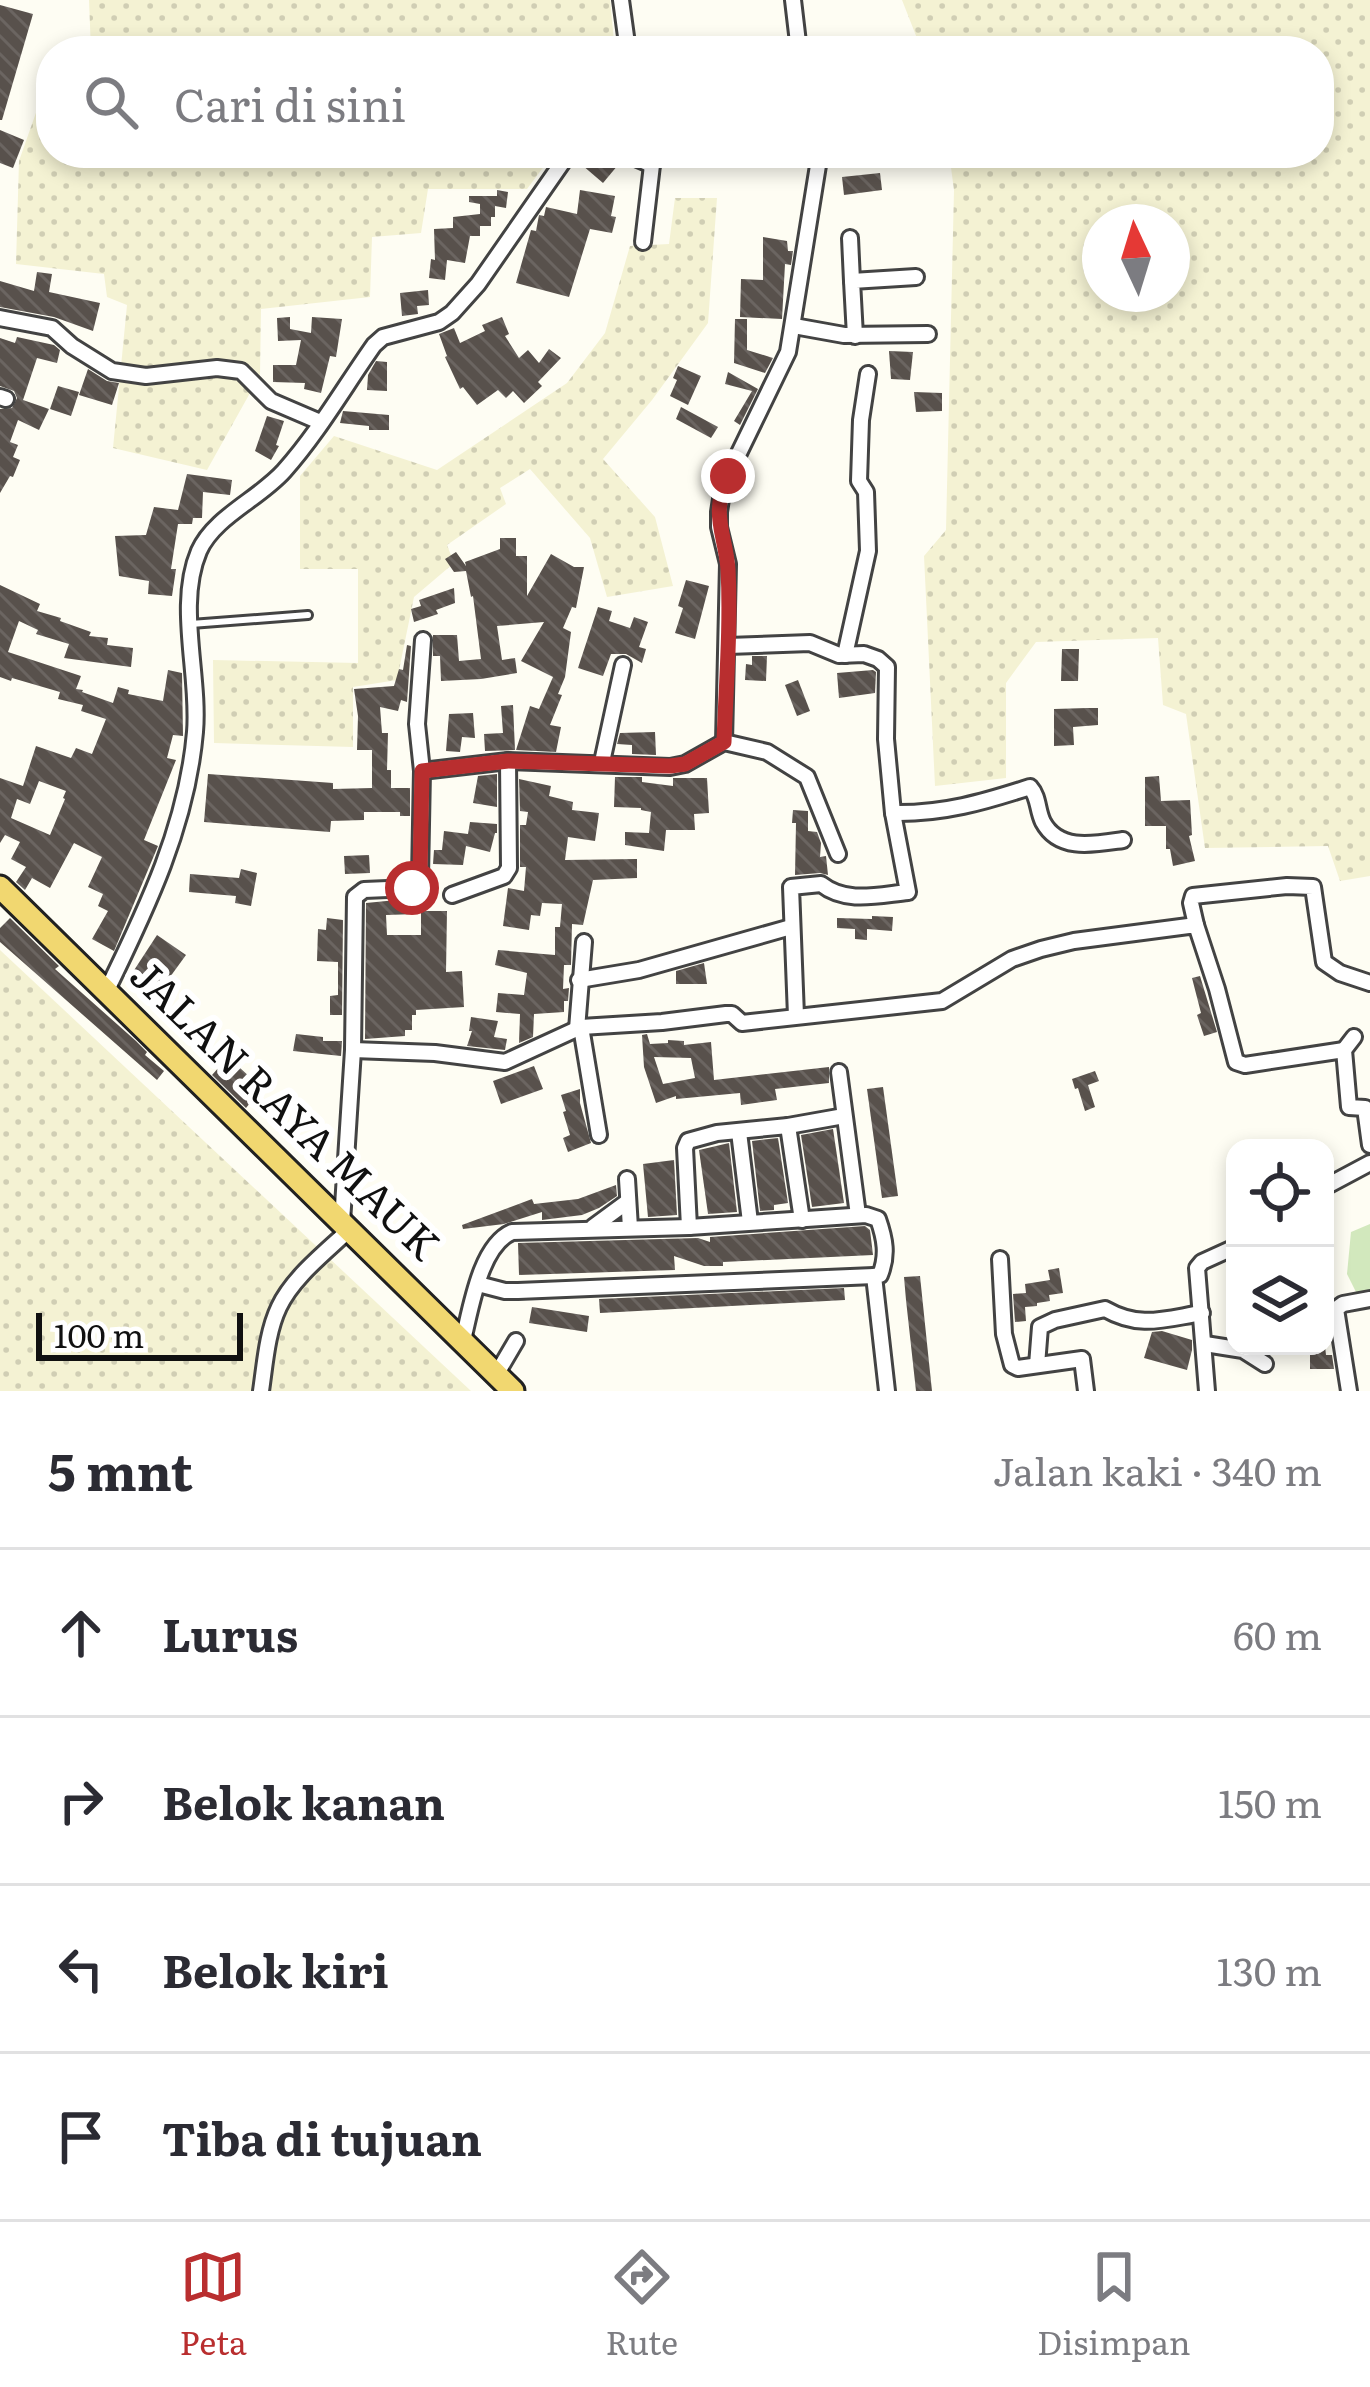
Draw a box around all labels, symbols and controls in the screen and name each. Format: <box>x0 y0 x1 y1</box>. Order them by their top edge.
search box <box>36 36 1334 168</box>
icon: search <box>78 69 144 135</box>
text: Cari di sini <box>174 69 406 136</box>
north arrow <box>1082 204 1190 312</box>
route end <box>701 449 755 503</box>
route start <box>385 861 439 915</box>
street label: JALAN RAYA MAUK <box>118 943 456 1272</box>
map controls <box>1226 1139 1334 1355</box>
button: locate <box>1226 1139 1334 1247</box>
button: layers <box>1226 1247 1334 1355</box>
scale bar <box>36 1307 243 1360</box>
text: 100 m <box>54 1309 144 1358</box>
text: 5 mnt <box>48 1431 193 1507</box>
text: Jalan kaki · 340 m <box>993 1440 1322 1498</box>
text: Lurus <box>162 1599 298 1666</box>
icon: ahead <box>48 1600 114 1666</box>
text: 60 m <box>1233 1604 1322 1662</box>
text: Belok kanan <box>162 1767 445 1834</box>
icon: right <box>48 1768 114 1834</box>
text: 150 m <box>1218 1772 1322 1830</box>
text: Belok kiri <box>162 1935 389 2002</box>
icon: left <box>48 1936 114 2002</box>
text: 130 m <box>1217 1940 1322 1998</box>
text: Tiba di tujuan <box>162 2103 482 2170</box>
icon: arrive <box>48 2104 114 2170</box>
tab: Peta <box>179 2244 247 2365</box>
tab: Rute <box>606 2244 678 2365</box>
tab: Disimpan <box>1037 2244 1191 2365</box>

